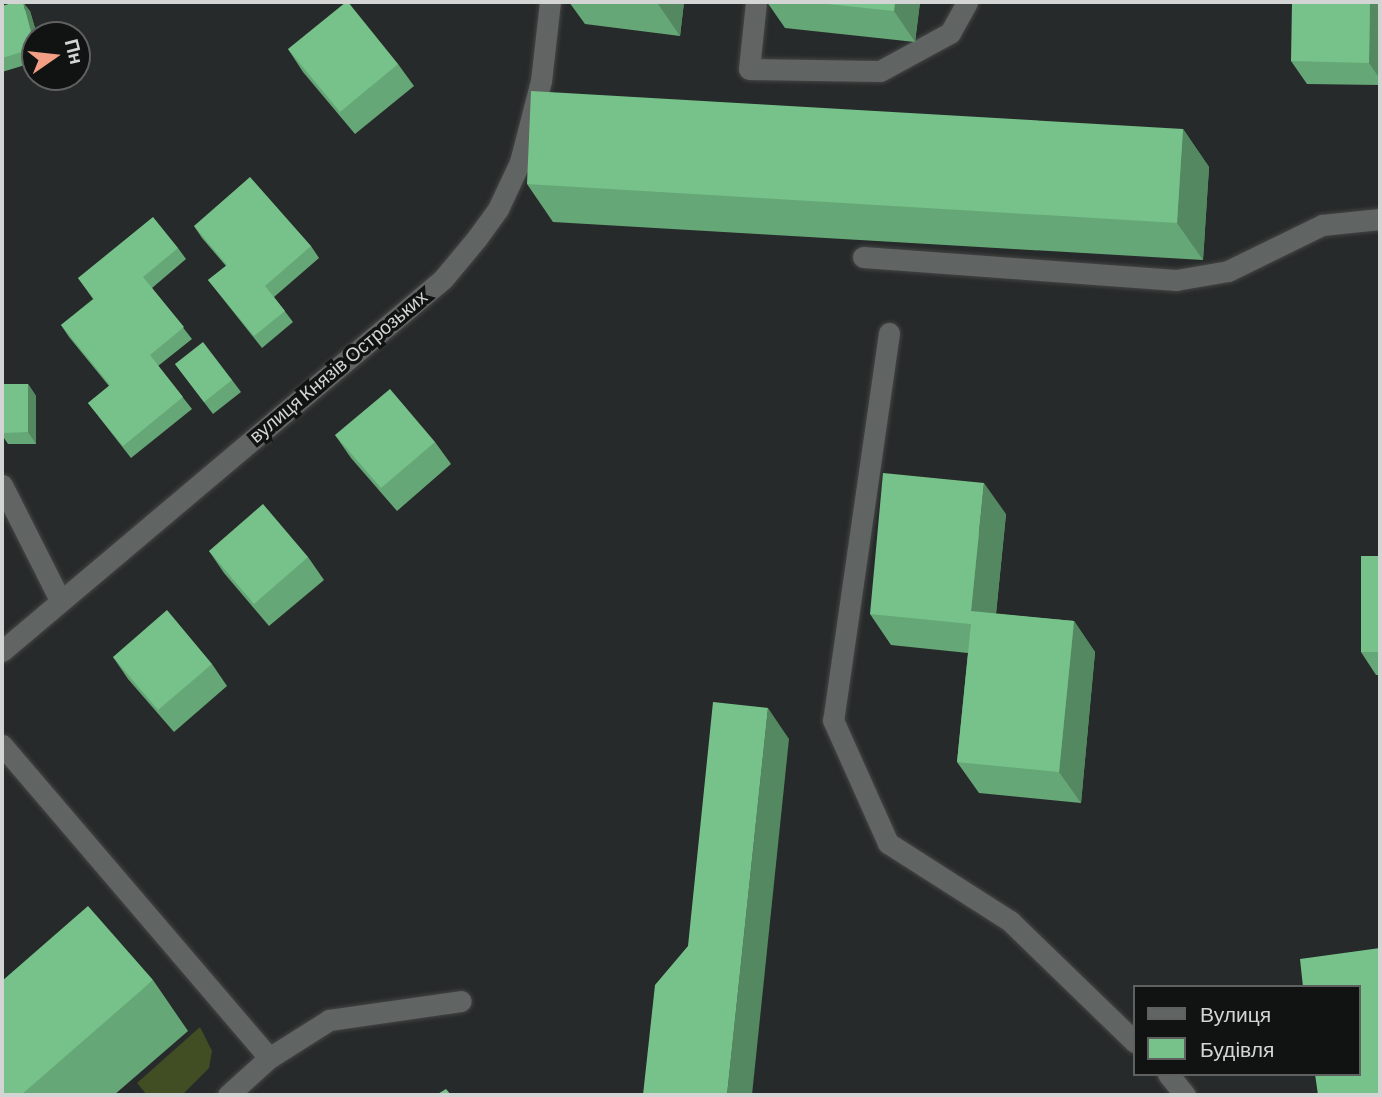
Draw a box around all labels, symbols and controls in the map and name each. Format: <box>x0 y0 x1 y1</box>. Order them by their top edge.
north arrow <box>21 21 91 91</box>
text: Пн <box>61 36 89 66</box>
street label: вулиця Князів Острозьких <box>244 285 432 447</box>
legend <box>1134 985 1361 1076</box>
text: Вулиця <box>1200 1001 1271 1026</box>
text: Будівля <box>1200 1036 1274 1061</box>

